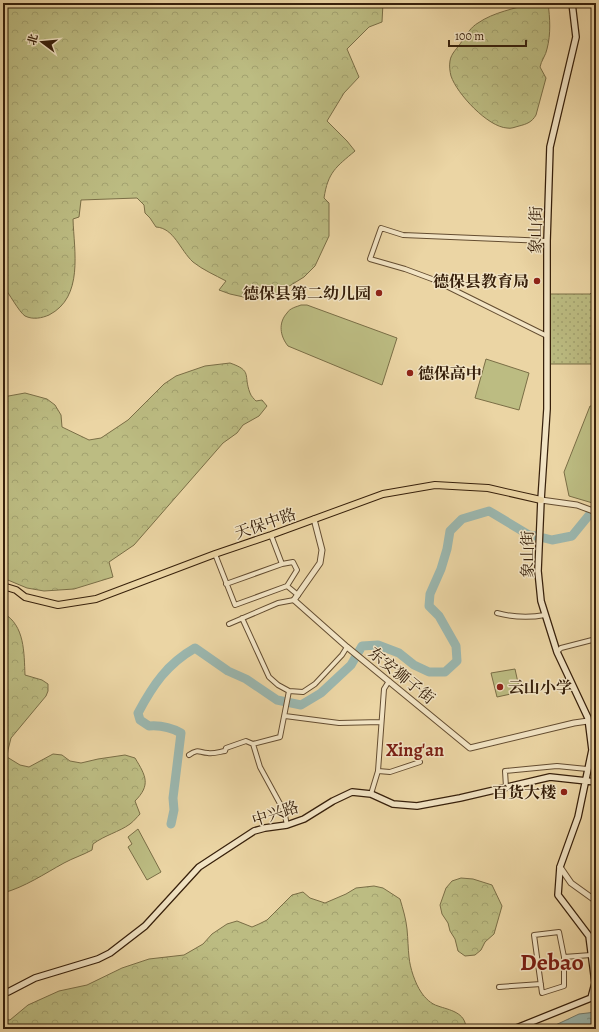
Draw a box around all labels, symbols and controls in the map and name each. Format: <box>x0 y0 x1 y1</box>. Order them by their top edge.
north arrow <box>22 22 62 62</box>
scale bar <box>449 22 526 48</box>
text: 100 m <box>455 28 484 44</box>
text: 北 <box>24 32 42 47</box>
street label: 象山街 <box>525 206 547 254</box>
place label: 德保县教育局 <box>433 271 529 293</box>
marker: 德保县教育局 <box>532 276 542 286</box>
place label: 德保县第二幼儿园 <box>243 283 371 305</box>
marker: 德保县第二幼儿园 <box>374 288 384 298</box>
place label: 德保高中 <box>418 363 482 385</box>
marker: 德保高中 <box>405 368 415 378</box>
street label: 天保中路 <box>231 503 299 545</box>
street label: 象山街 <box>517 530 539 578</box>
street label: 东安狮子街 <box>363 642 439 710</box>
place label: 云山小学 <box>508 677 572 699</box>
marker: 云山小学 <box>495 682 505 692</box>
district label: Xing'an <box>386 738 444 762</box>
place label: 百货大楼 <box>492 782 556 804</box>
marker: 百货大楼 <box>559 787 569 797</box>
street label: 中兴路 <box>249 796 302 832</box>
district label: Debao <box>520 946 584 978</box>

